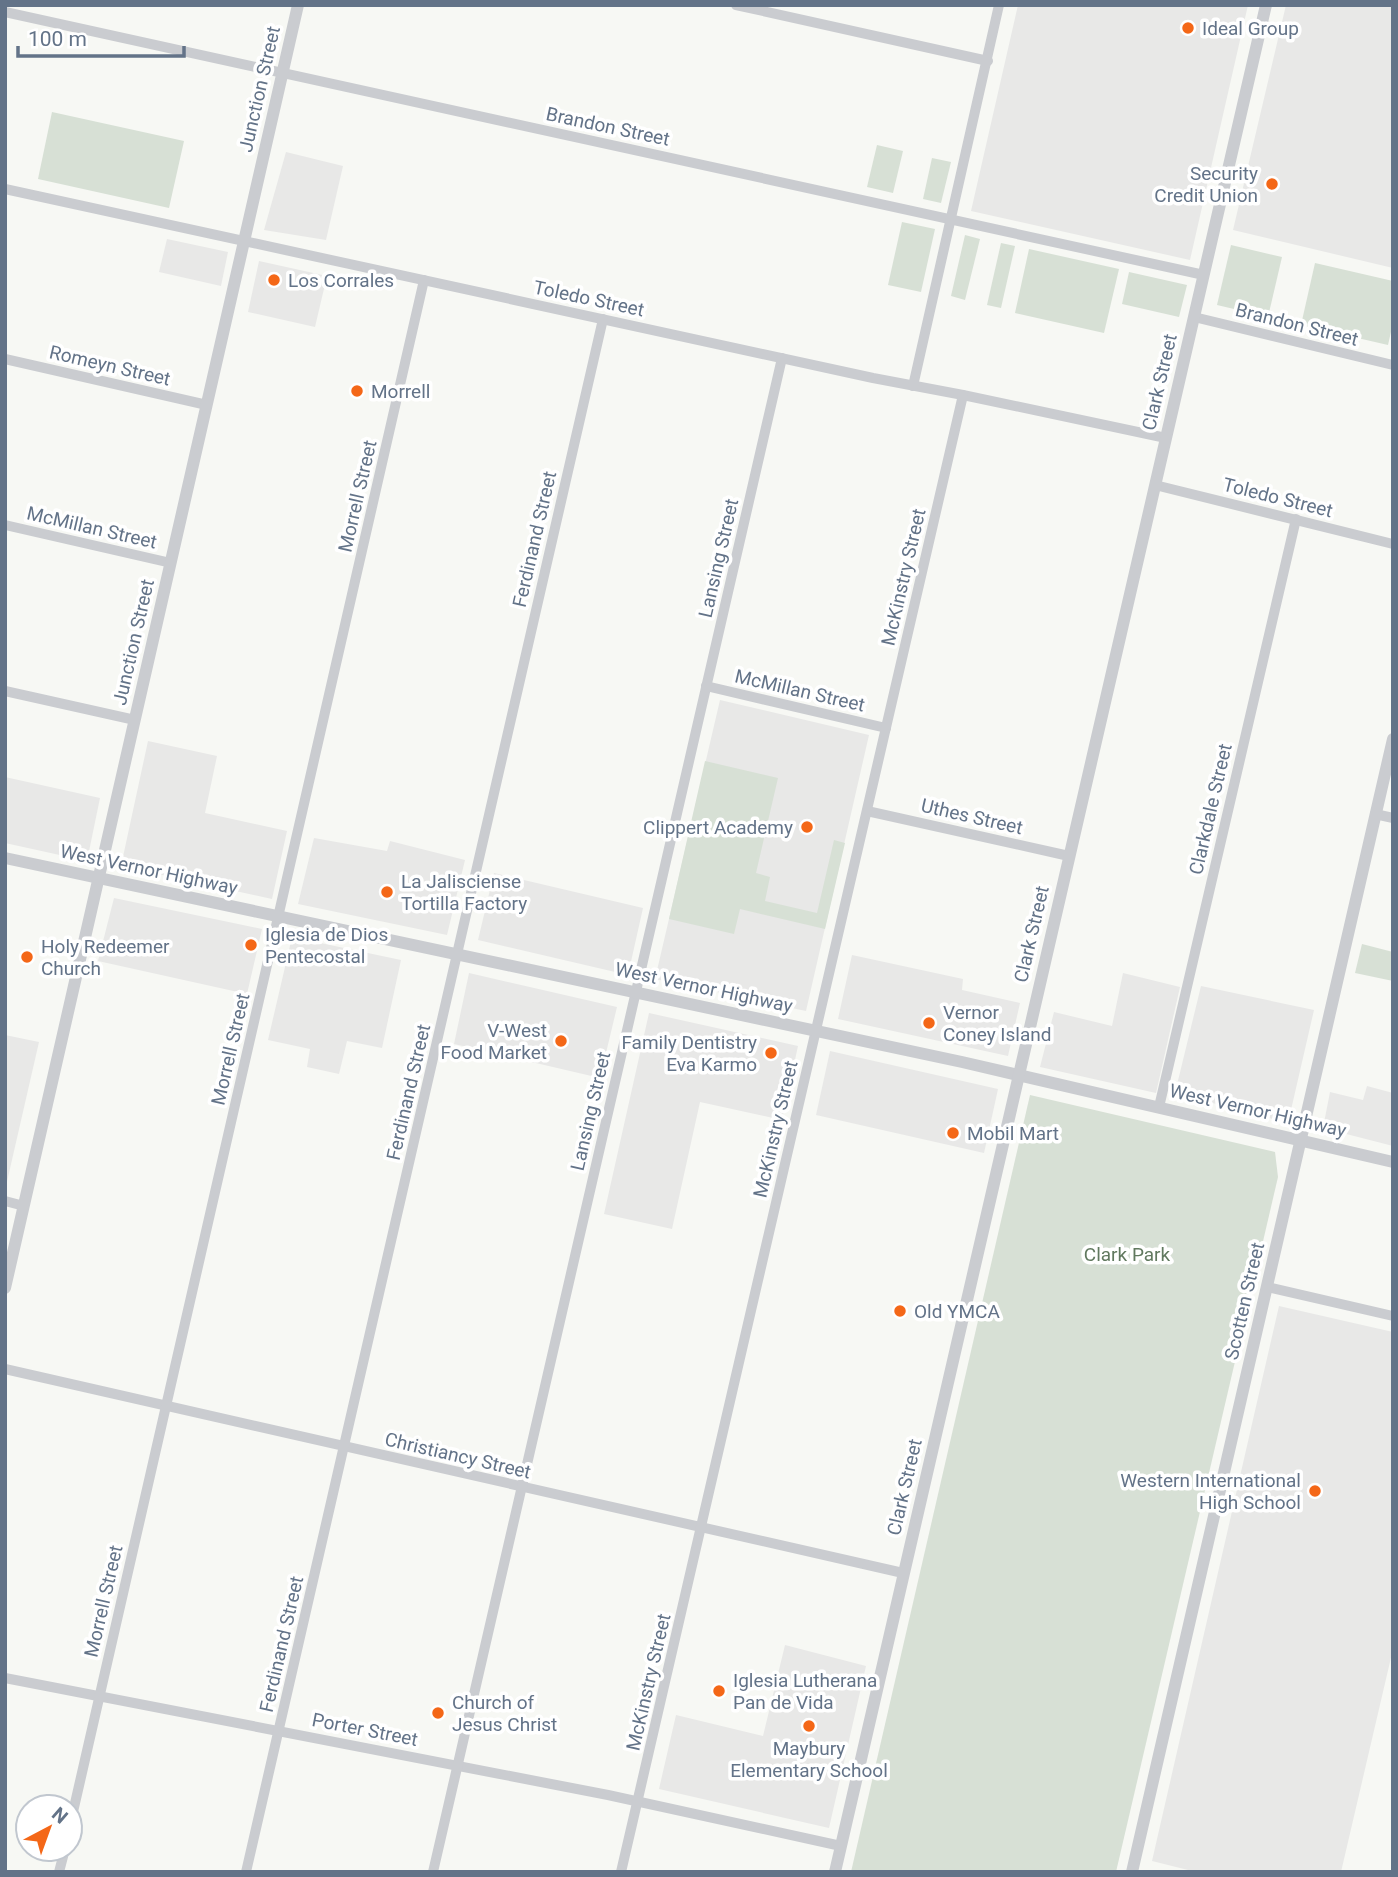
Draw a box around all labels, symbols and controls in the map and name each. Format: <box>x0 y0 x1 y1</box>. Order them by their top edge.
scale bar <box>18 14 184 58</box>
place label: Ideal Group <box>1202 17 1299 40</box>
marker: Ideal Group <box>1180 20 1196 36</box>
street label: Junction Street <box>234 24 285 154</box>
text: 100 m <box>28 27 87 51</box>
street label: Brandon Street <box>544 102 672 151</box>
place label: Security Credit Union <box>1154 162 1258 207</box>
marker: Security Credit Union <box>1264 176 1280 192</box>
place label: Los Corrales <box>288 269 394 292</box>
marker: Los Corrales <box>266 272 282 288</box>
street label: Toledo Street <box>532 276 646 321</box>
street label: Brandon Street <box>1233 298 1361 351</box>
street label: Clark Street <box>1137 332 1182 433</box>
street label: Romeyn Street <box>47 340 173 391</box>
place label: Morrell <box>371 380 430 403</box>
marker: Morrell <box>349 383 365 399</box>
street label: Morrell Street <box>333 438 382 554</box>
street label: Ferdinand Street <box>508 469 561 609</box>
street label: Toledo Street <box>1221 473 1335 522</box>
street label: Lansing Street <box>694 496 743 620</box>
street label: McMillan Street <box>25 501 159 554</box>
street label: McKinstry Street <box>877 506 930 648</box>
street label: Junction Street <box>108 577 159 707</box>
street label: McMillan Street <box>733 664 867 717</box>
street label: Clarkdale Street <box>1184 741 1237 877</box>
street label: Uthes Street <box>919 794 1025 839</box>
place label: Clippert Academy <box>643 816 793 839</box>
marker: Clippert Academy <box>799 819 815 835</box>
street label: West Vernor Highway <box>58 839 240 900</box>
place label: La Jalisciense Tortilla Factory <box>401 870 527 915</box>
marker: La Jalisciense Tortilla Factory <box>379 884 395 900</box>
street label: Clark Street <box>1009 884 1054 985</box>
place label: Iglesia de Dios Pentecostal <box>265 923 388 968</box>
place label: Holy Redeemer Church <box>41 935 170 980</box>
marker: Iglesia de Dios Pentecostal <box>243 937 259 953</box>
marker: Holy Redeemer Church <box>19 949 35 965</box>
street label: West Vernor Highway <box>613 957 795 1018</box>
street label: Morrell Street <box>206 991 255 1107</box>
place label: Vernor Coney Island <box>943 1001 1052 1046</box>
marker: Vernor Coney Island <box>921 1015 937 1031</box>
place label: V-West Food Market <box>440 1019 547 1064</box>
street label: Ferdinand Street <box>382 1022 435 1162</box>
place label: Family Dentistry Eva Karmo <box>621 1031 757 1076</box>
marker: V-West Food Market <box>553 1033 569 1049</box>
marker: Family Dentistry Eva Karmo <box>763 1045 779 1061</box>
street label: Lansing Street <box>566 1049 615 1173</box>
street label: McKinstry Street <box>749 1058 802 1200</box>
street label: West Vernor Highway <box>1167 1079 1349 1142</box>
place label: Mobil Mart <box>967 1122 1059 1145</box>
marker: Mobil Mart <box>945 1125 961 1141</box>
street label: Scotten Street <box>1220 1240 1269 1362</box>
park label: Clark Park <box>1084 1243 1171 1266</box>
place label: Old YMCA <box>914 1300 1000 1323</box>
marker: Old YMCA <box>892 1303 908 1319</box>
street label: Christiancy Street <box>383 1428 533 1483</box>
street label: Clark Street <box>882 1437 927 1538</box>
place label: Western International High School <box>1120 1469 1301 1514</box>
marker: Western International High School <box>1307 1483 1323 1499</box>
street label: Morrell Street <box>79 1543 128 1659</box>
street label: Ferdinand Street <box>255 1574 308 1714</box>
street label: McKinstry Street <box>622 1611 675 1753</box>
place label: Iglesia Lutherana Pan de Vida <box>733 1669 877 1714</box>
marker: Iglesia Lutherana Pan de Vida <box>711 1683 727 1699</box>
place label: Church of Jesus Christ <box>452 1691 557 1736</box>
marker: Church of Jesus Christ <box>430 1705 446 1721</box>
street label: Porter Street <box>310 1708 420 1751</box>
marker: Maybury Elementary School <box>801 1718 817 1734</box>
place label: Maybury Elementary School <box>730 1737 888 1782</box>
north arrow <box>14 1793 84 1863</box>
text: N <box>47 1802 72 1829</box>

